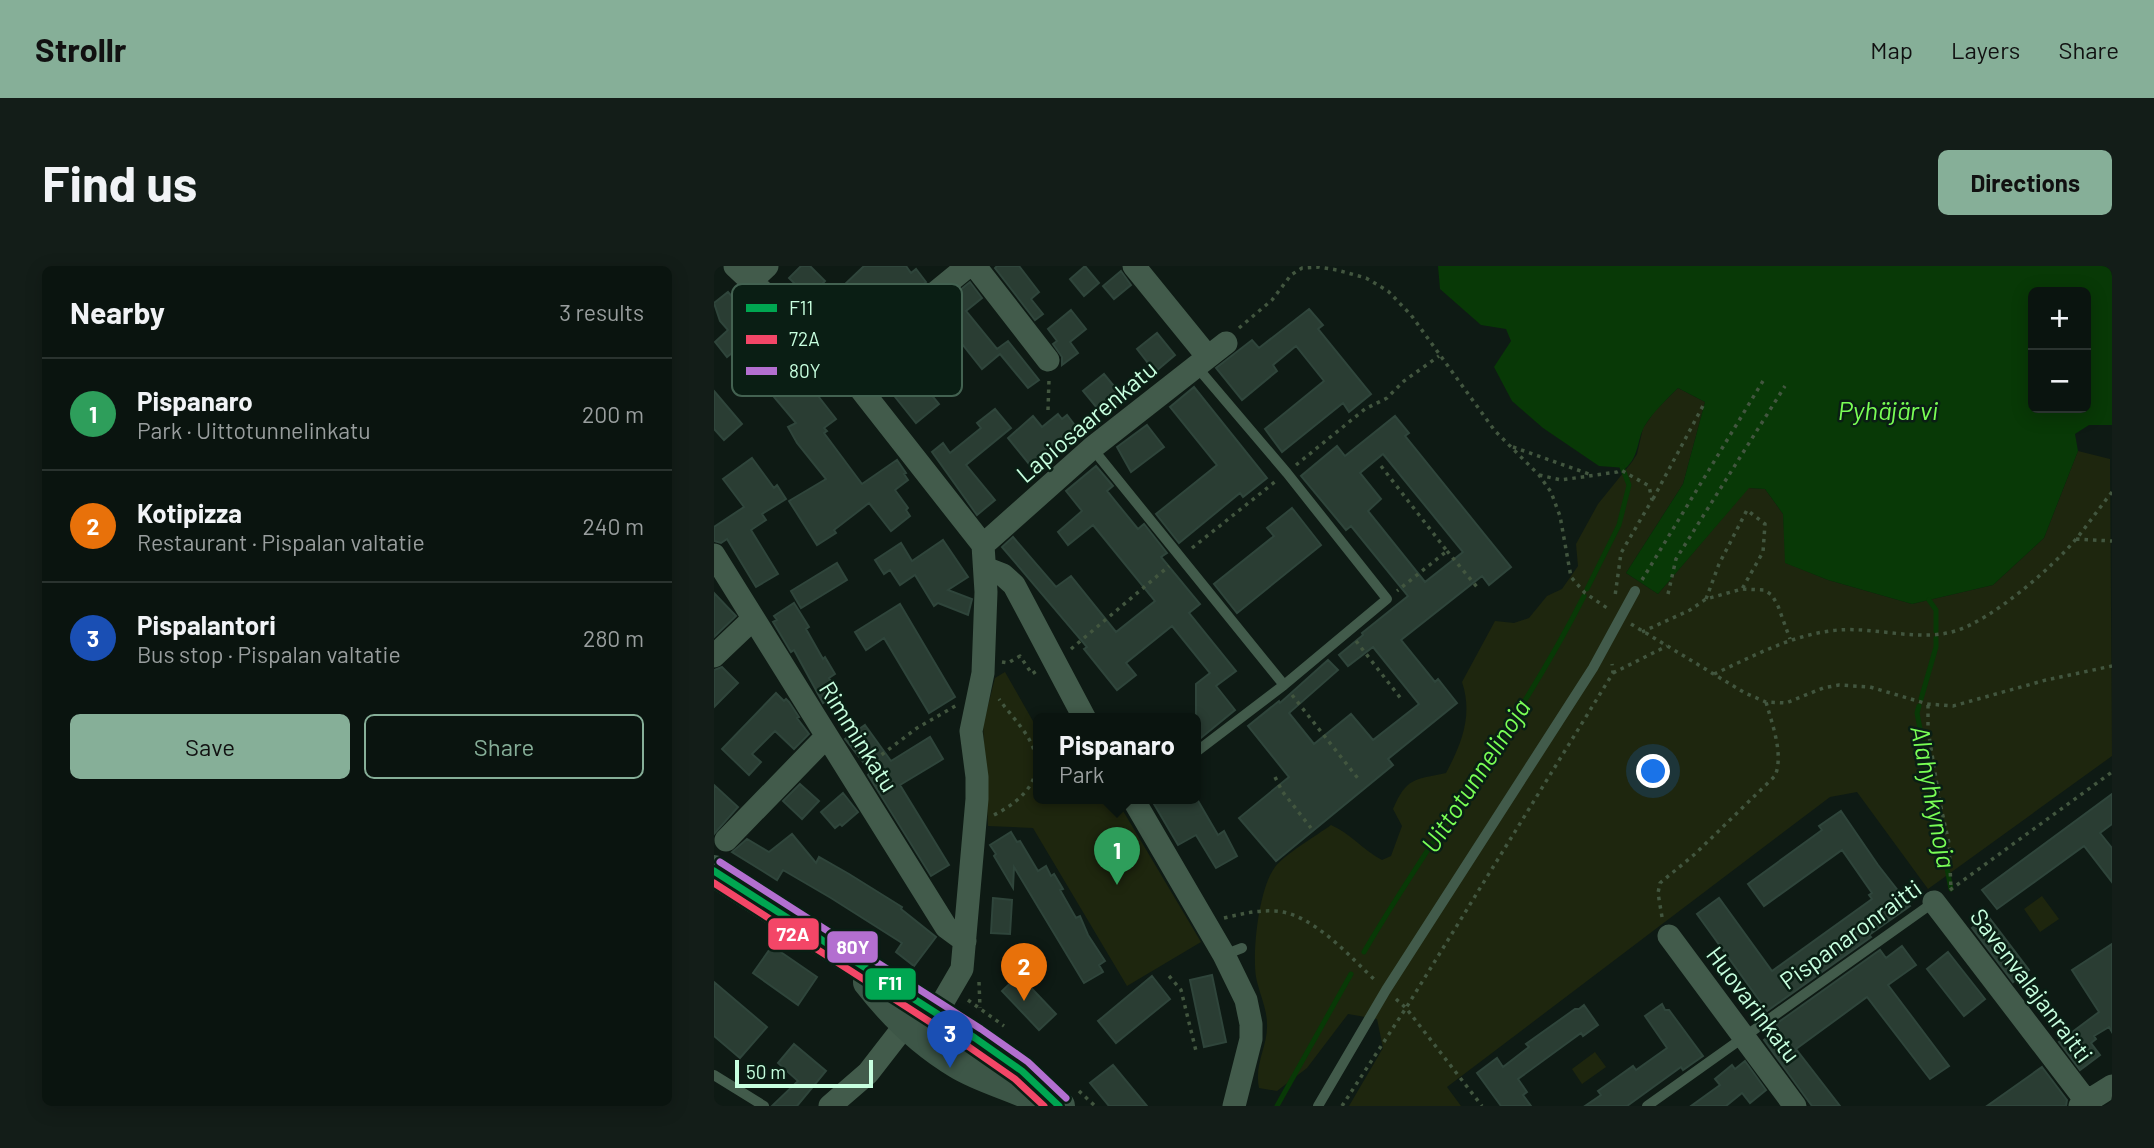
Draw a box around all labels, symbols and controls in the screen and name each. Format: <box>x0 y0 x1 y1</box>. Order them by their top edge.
text: Strollr <box>35 29 127 69</box>
text: Map <box>1870 35 1913 64</box>
text: Layers <box>1951 35 2020 64</box>
text: Share <box>2058 35 2119 64</box>
button: Directions <box>1938 150 2112 215</box>
text: Find us <box>42 153 197 212</box>
legend <box>732 284 962 396</box>
map controls <box>2028 287 2091 413</box>
button: + <box>2028 287 2091 350</box>
text: Nearby <box>70 294 165 330</box>
text: F11 <box>789 296 813 319</box>
text: 3 results <box>559 298 644 326</box>
text: 72A <box>789 327 820 350</box>
button: − <box>2028 350 2091 413</box>
street label: Lapiosaarenkatu <box>1010 354 1162 488</box>
text: 80Y <box>789 359 821 382</box>
text: Pispanaro <box>137 385 253 416</box>
water label: Pyhäjärvi <box>1838 394 1939 425</box>
text: 1 <box>89 400 97 428</box>
text: 200 m <box>582 400 644 428</box>
text: Park · Uittotunnelinkatu <box>137 416 371 444</box>
text: Kotipizza <box>137 497 242 528</box>
text: 2 <box>87 512 99 540</box>
text: 240 m <box>582 512 644 540</box>
text: Restaurant · Pispalan valtatie <box>137 528 425 556</box>
text: Pispalantori <box>137 609 276 640</box>
text: 3 <box>87 624 99 652</box>
text: 280 m <box>583 624 644 652</box>
text: Bus stop · Pispalan valtatie <box>137 640 401 668</box>
street label: Rimminkatu <box>814 675 905 797</box>
water label: Uittotunnelinoja <box>1414 693 1536 858</box>
popup <box>1033 713 1201 804</box>
button: Save <box>70 714 350 779</box>
button: Share <box>364 714 644 779</box>
water label: Alahyhkynoja <box>1905 723 1964 871</box>
text: Pispanaro <box>1059 729 1175 760</box>
your location <box>1636 754 1670 788</box>
text: Park <box>1059 760 1104 788</box>
pin: 1 <box>1094 827 1140 885</box>
street label: Pispanaronraitti <box>1774 873 1927 995</box>
street label: Savenvalajanraitti <box>1965 902 2100 1068</box>
line badge: 72A <box>767 917 820 951</box>
text: 72A <box>777 922 810 945</box>
line badge: 80Y <box>826 930 879 964</box>
text: 80Y <box>837 935 870 958</box>
street label: Huovarinkatu <box>1701 940 1807 1068</box>
pin: 2 <box>1001 943 1047 1001</box>
line badge: F11 <box>864 967 917 1001</box>
text: F11 <box>878 971 902 994</box>
pin: 3 <box>927 1010 973 1068</box>
scale bar <box>735 1057 873 1089</box>
text: 50 m <box>746 1060 786 1083</box>

